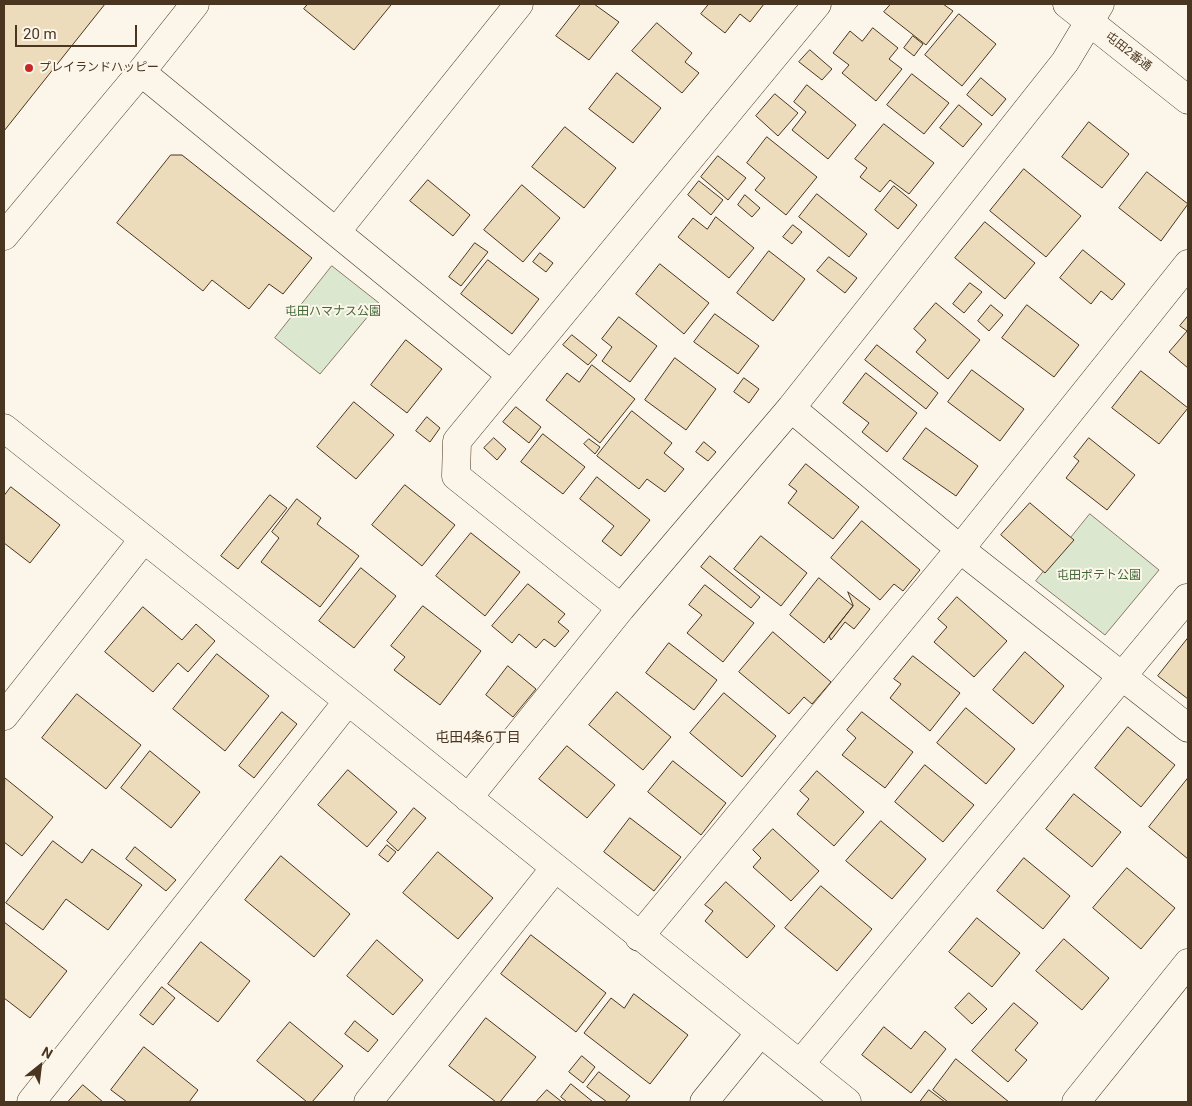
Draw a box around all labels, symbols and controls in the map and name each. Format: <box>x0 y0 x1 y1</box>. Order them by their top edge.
scale bar <box>18 15 140 47</box>
text: 20 m <box>23 25 57 43</box>
street label: 屯田2番通 <box>1102 29 1154 75</box>
place label: プレイランドハッピー <box>39 61 159 75</box>
marker: プレイランドハッピー <box>23 62 35 74</box>
park label: 屯田ハマナス公園 <box>285 305 381 319</box>
park label: 屯田ポテト公園 <box>1057 569 1141 583</box>
district label: 屯田4条6丁目 <box>435 730 521 746</box>
north arrow <box>15 1041 65 1091</box>
text: N <box>39 1043 55 1062</box>

